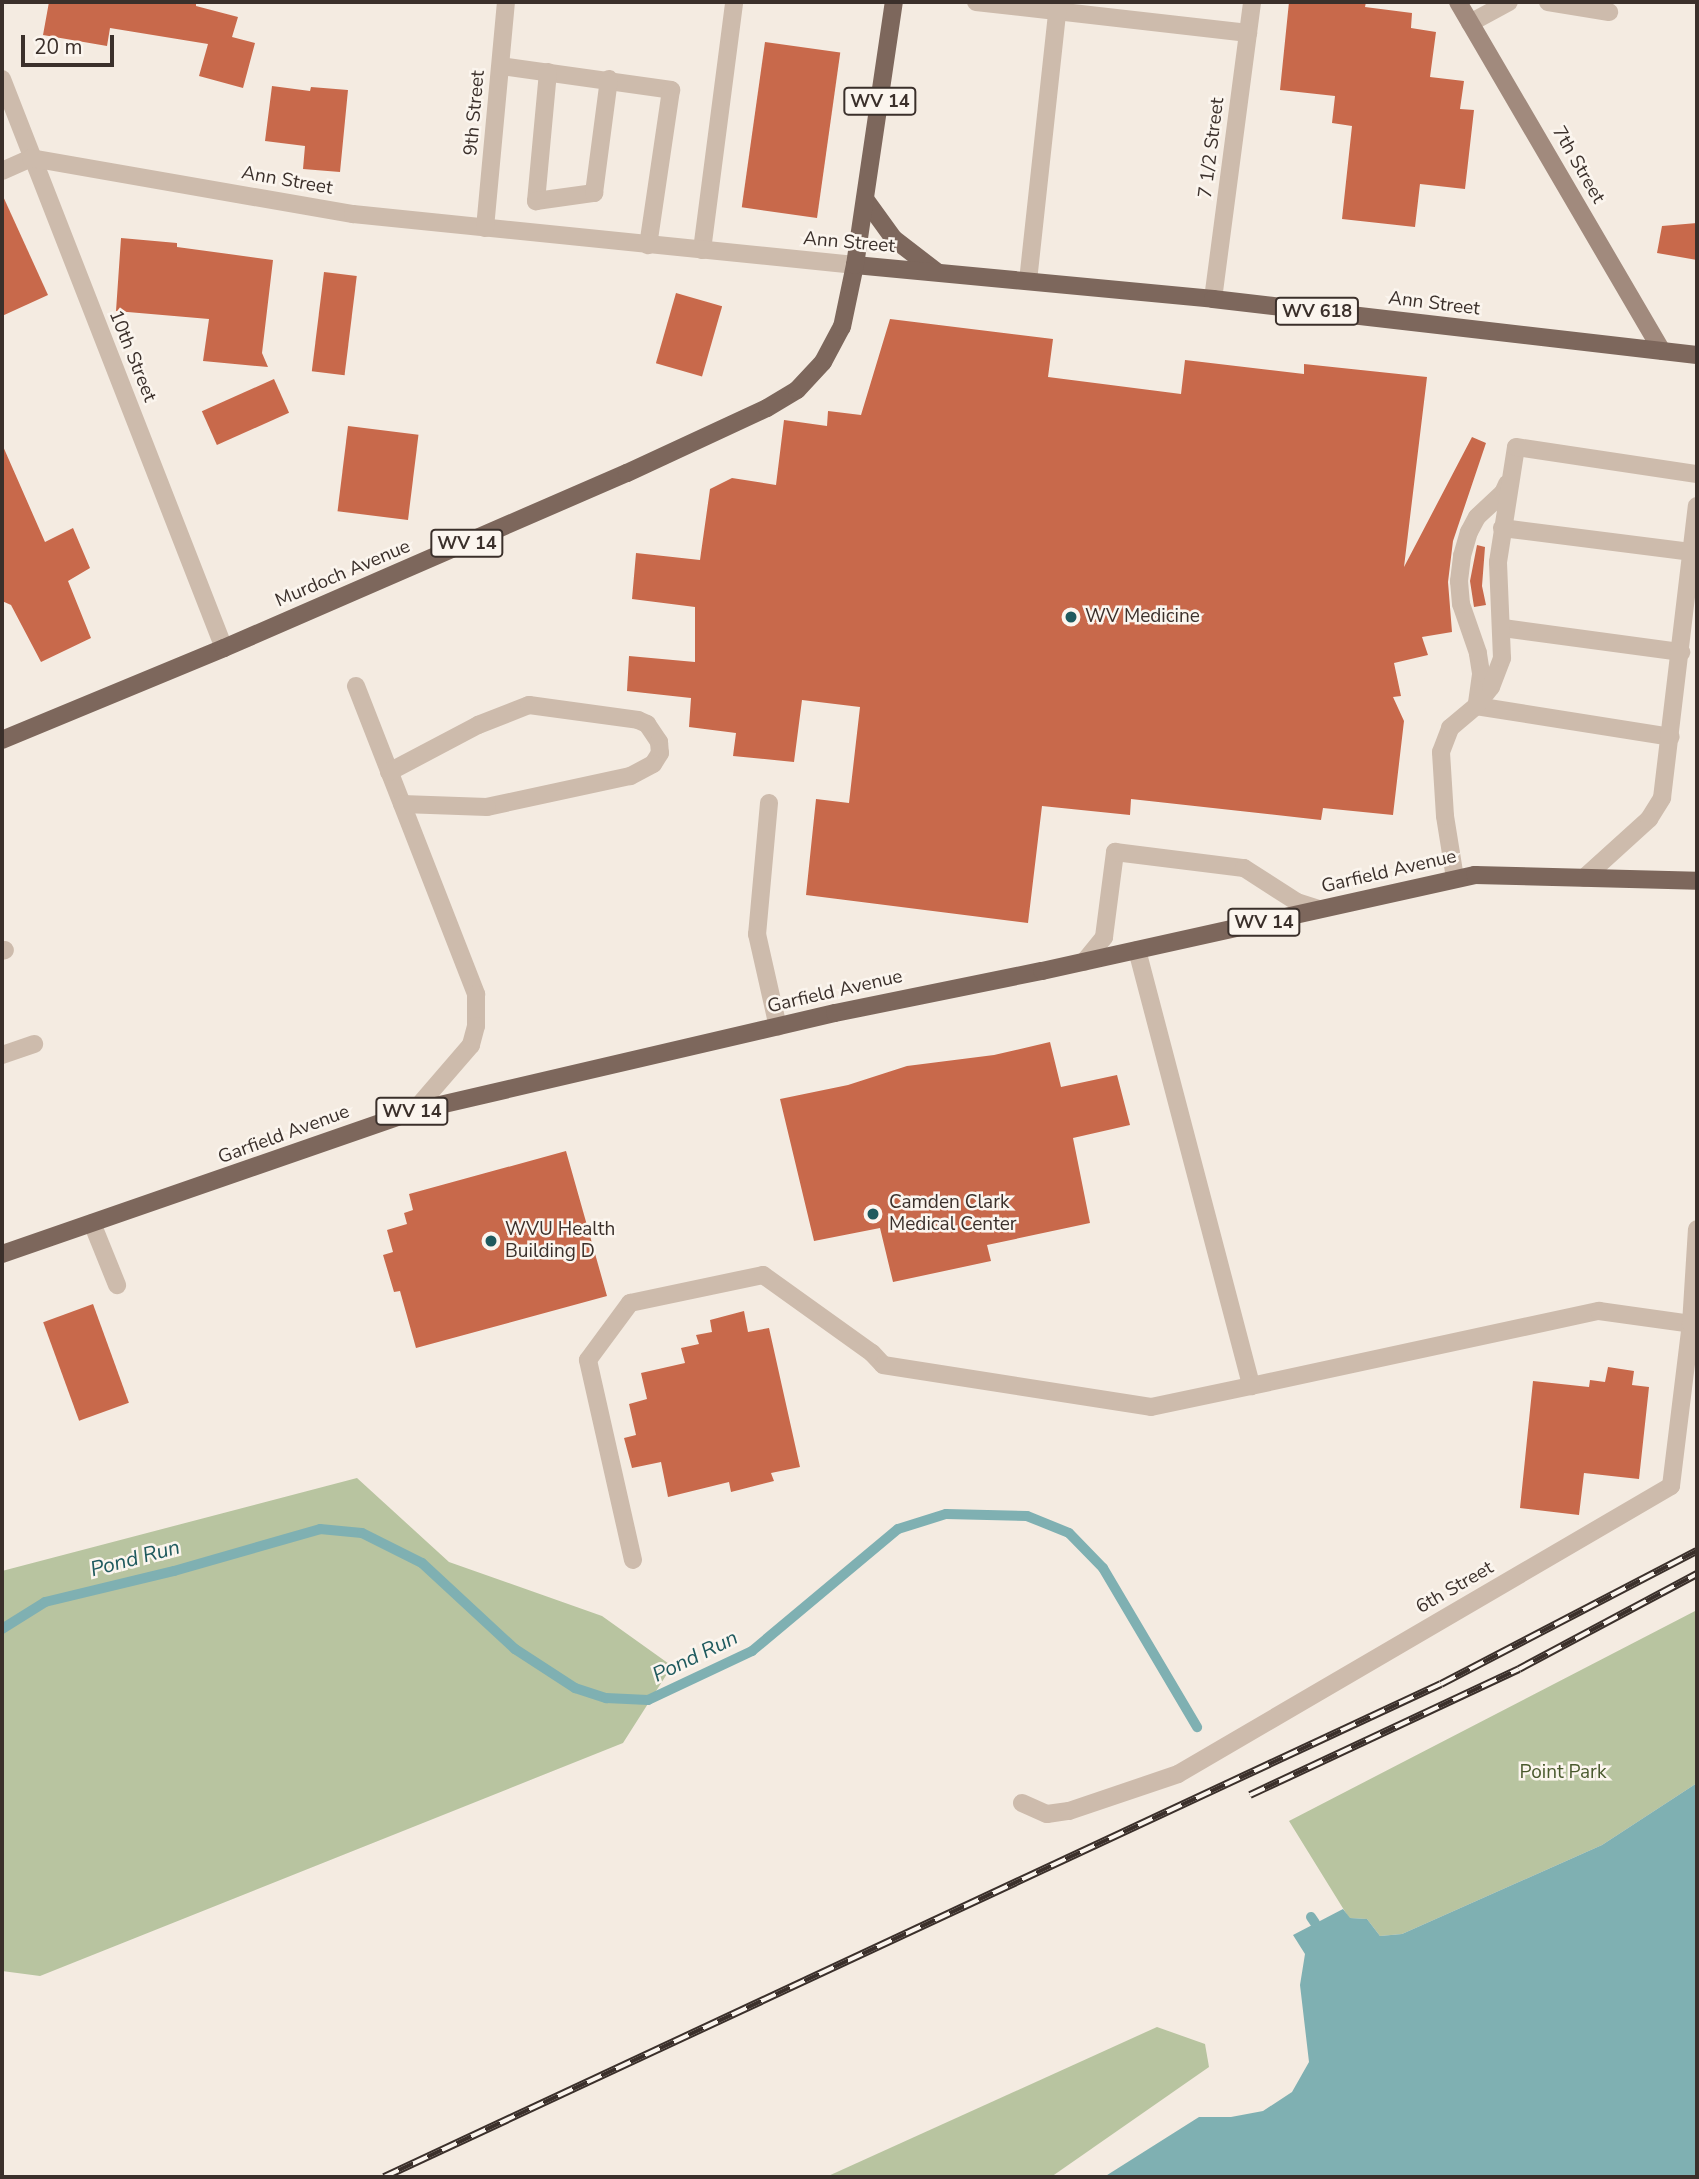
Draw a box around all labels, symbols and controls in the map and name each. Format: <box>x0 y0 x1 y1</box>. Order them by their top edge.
scale bar <box>24 21 117 65</box>
text: 20 m <box>34 33 83 61</box>
street label: 9th Street <box>460 69 490 157</box>
road number: WV 14 <box>843 86 917 116</box>
street label: 7 1/2 Street <box>1195 96 1229 200</box>
street label: 7th Street <box>1547 122 1609 208</box>
street label: Ann Street <box>240 162 334 200</box>
street label: Ann Street <box>802 228 896 258</box>
street label: Ann Street <box>1387 287 1481 321</box>
road number: WV 618 <box>1273 296 1361 326</box>
street label: 10th Street <box>103 307 161 405</box>
road number: WV 14 <box>430 528 504 558</box>
street label: Murdoch Avenue <box>272 535 414 613</box>
place label: WV Medicine <box>1085 606 1200 628</box>
marker: WV Medicine <box>1063 609 1079 625</box>
street label: Garfield Avenue <box>1319 845 1459 899</box>
road number: WV 14 <box>1227 908 1301 937</box>
street label: Garfield Avenue <box>765 965 905 1019</box>
road number: WV 14 <box>375 1096 449 1126</box>
street label: Garfield Avenue <box>215 1101 353 1169</box>
place label: Camden Clark Medical Center <box>889 1192 1017 1236</box>
marker: Camden Clark Medical Center <box>863 1204 883 1224</box>
place label: WVU Health Building D <box>505 1219 615 1263</box>
marker: WVU Health Building D <box>483 1233 499 1249</box>
water label: Pond Run <box>87 1534 183 1582</box>
street label: 6th Street <box>1412 1557 1498 1619</box>
water label: Pond Run <box>648 1625 742 1687</box>
park label: Point Park <box>1520 1762 1606 1784</box>

